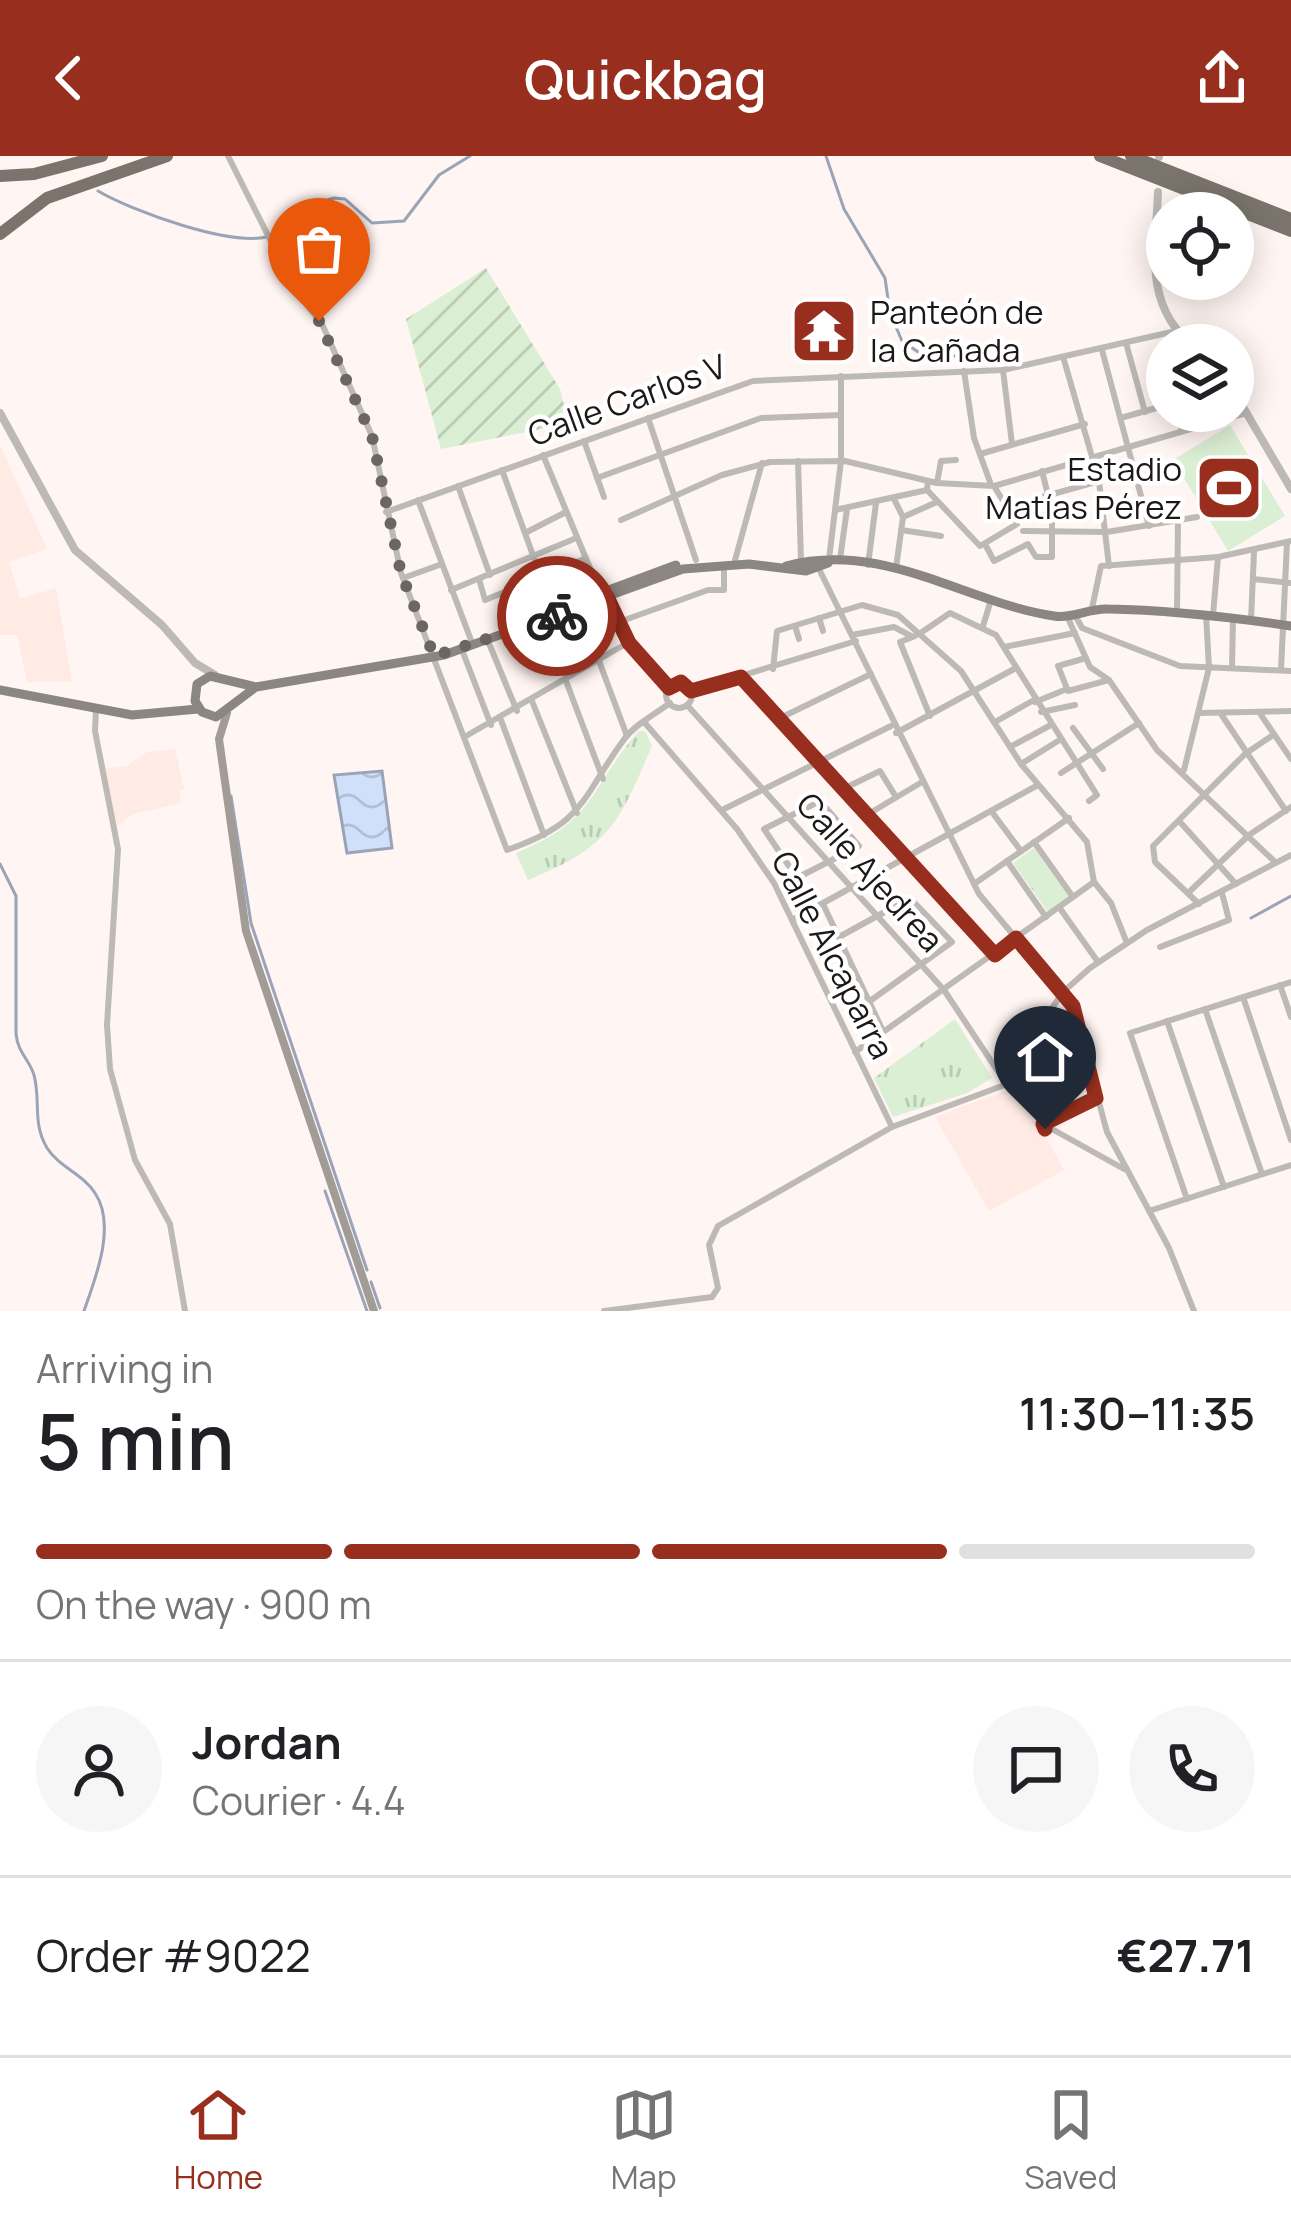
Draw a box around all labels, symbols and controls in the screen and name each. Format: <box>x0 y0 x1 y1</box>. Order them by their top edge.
text: Quickbag <box>524 41 767 115</box>
icon: back <box>36 45 102 111</box>
icon: share <box>1189 45 1255 111</box>
map controls <box>1146 192 1254 432</box>
button: locate <box>1146 192 1254 300</box>
pin <box>268 198 370 321</box>
icon: bag <box>286 216 352 282</box>
place label: Panteón de la Cañada <box>870 289 1044 372</box>
temple icon: Panteón de la Cañada <box>789 296 859 366</box>
button: layers <box>1146 324 1254 432</box>
street label: Calle Carlos V <box>521 343 732 456</box>
place label: Estadio Matías Pérez <box>985 446 1182 529</box>
sports icon: Estadio Matías Pérez <box>1194 453 1264 523</box>
courier <box>497 556 617 676</box>
icon: bike <box>524 583 590 649</box>
street label: Calle Ajedrea <box>787 782 954 961</box>
street label: Calle Alcaparra <box>762 843 905 1066</box>
pin <box>994 1006 1096 1129</box>
icon: home <box>1012 1024 1078 1090</box>
text: Arriving in <box>36 1341 213 1395</box>
text: 11:30–11:35 <box>1019 1382 1255 1444</box>
text: 5 min <box>36 1387 235 1493</box>
text: On the way · 900 m <box>36 1577 371 1631</box>
button: person <box>36 1706 162 1832</box>
button: chat <box>973 1706 1099 1832</box>
button: phone <box>1129 1706 1255 1832</box>
text: Jordan <box>192 1711 342 1773</box>
text: Courier · 4.4 <box>192 1773 406 1827</box>
text: Order #9022 <box>36 1924 311 1986</box>
text: €27.71 <box>1117 1924 1255 1986</box>
tab: Home <box>174 2082 263 2199</box>
tab: Map <box>611 2082 677 2199</box>
tab: Saved <box>1024 2082 1117 2199</box>

